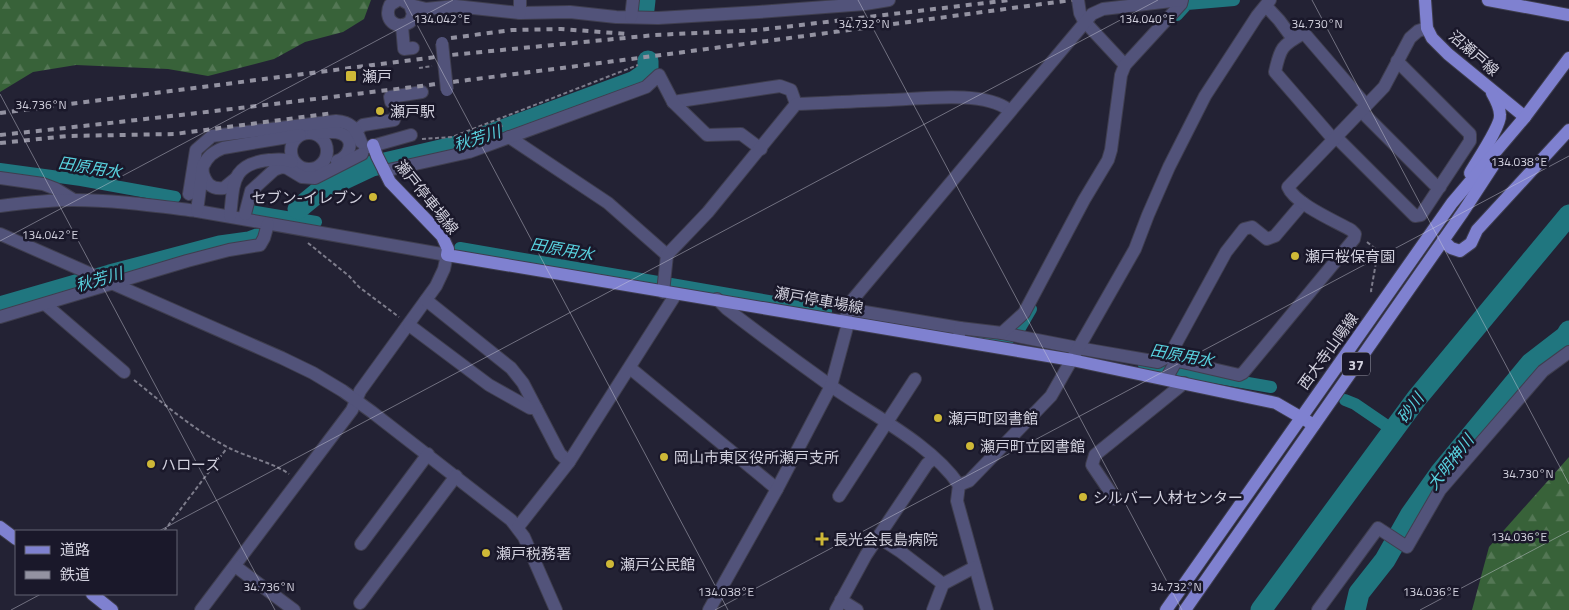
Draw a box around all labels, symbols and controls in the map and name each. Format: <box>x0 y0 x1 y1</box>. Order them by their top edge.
text: 134.042°E <box>414 9 470 28</box>
text: 134.040°E <box>1119 9 1175 28</box>
text: 34.732°N <box>838 14 890 33</box>
text: 34.730°N <box>1291 14 1343 33</box>
street label: 沼瀬戸線 <box>1444 25 1504 81</box>
place label: 瀬戸 <box>362 65 392 88</box>
marker: 瀬戸 <box>344 69 358 83</box>
text: 34.736°N <box>15 95 67 114</box>
place label: 瀬戸駅 <box>390 100 435 123</box>
marker: 瀬戸駅 <box>374 105 386 117</box>
water label: 秋芳川 <box>450 119 505 157</box>
water label: 田原用水 <box>57 150 125 184</box>
text: 134.038°E <box>1491 152 1547 171</box>
street label: 瀬戸停車場線 <box>390 155 464 239</box>
place label: セブン-イレブン <box>251 186 363 209</box>
marker: セブン-イレブン <box>367 191 379 203</box>
text: 134.042°E <box>22 225 78 244</box>
water label: 田原用水 <box>528 232 598 267</box>
place label: 瀬戸桜保育園 <box>1305 245 1395 268</box>
marker: 瀬戸桜保育園 <box>1289 250 1301 262</box>
water label: 秋芳川 <box>73 260 127 297</box>
street label: 瀬戸停車場線 <box>773 281 865 319</box>
street label: 西大寺山陽線 <box>1292 308 1364 394</box>
water label: 田原用水 <box>1148 338 1218 373</box>
road number: 37 <box>1342 352 1370 376</box>
water label: 砂川 <box>1391 386 1430 428</box>
place label: 瀬戸町図書館 <box>948 407 1038 430</box>
marker: 瀬戸町図書館 <box>932 412 944 424</box>
water label: 大明神川 <box>1421 428 1480 495</box>
place label: 瀬戸町立図書館 <box>980 435 1085 458</box>
marker: 瀬戸町立図書館 <box>964 440 976 452</box>
place label: 岡山市東区役所瀬戸支所 <box>674 446 839 469</box>
marker: 岡山市東区役所瀬戸支所 <box>658 451 670 463</box>
place label: ハローズ <box>161 453 220 476</box>
marker: ハローズ <box>145 458 157 470</box>
text: 34.730°N <box>1502 464 1554 483</box>
place label: シルバー人材センター <box>1093 486 1243 509</box>
marker: シルバー人材センター <box>1077 491 1089 503</box>
text: 134.036°E <box>1491 527 1547 546</box>
place label: 長光会長島病院 <box>833 528 938 551</box>
legend <box>15 530 178 595</box>
marker: 長光会長島病院 <box>815 532 829 546</box>
text: 道路 <box>60 538 90 561</box>
place label: 瀬戸税務署 <box>496 542 571 565</box>
marker: 瀬戸税務署 <box>480 547 492 559</box>
place label: 瀬戸公民館 <box>620 553 695 576</box>
marker: 瀬戸公民館 <box>604 558 616 570</box>
text: 鉄道 <box>60 563 90 586</box>
text: 34.736°N <box>243 577 295 596</box>
text: 34.732°N <box>1150 577 1202 596</box>
text: 134.038°E <box>698 582 754 601</box>
text: 134.036°E <box>1403 582 1459 601</box>

